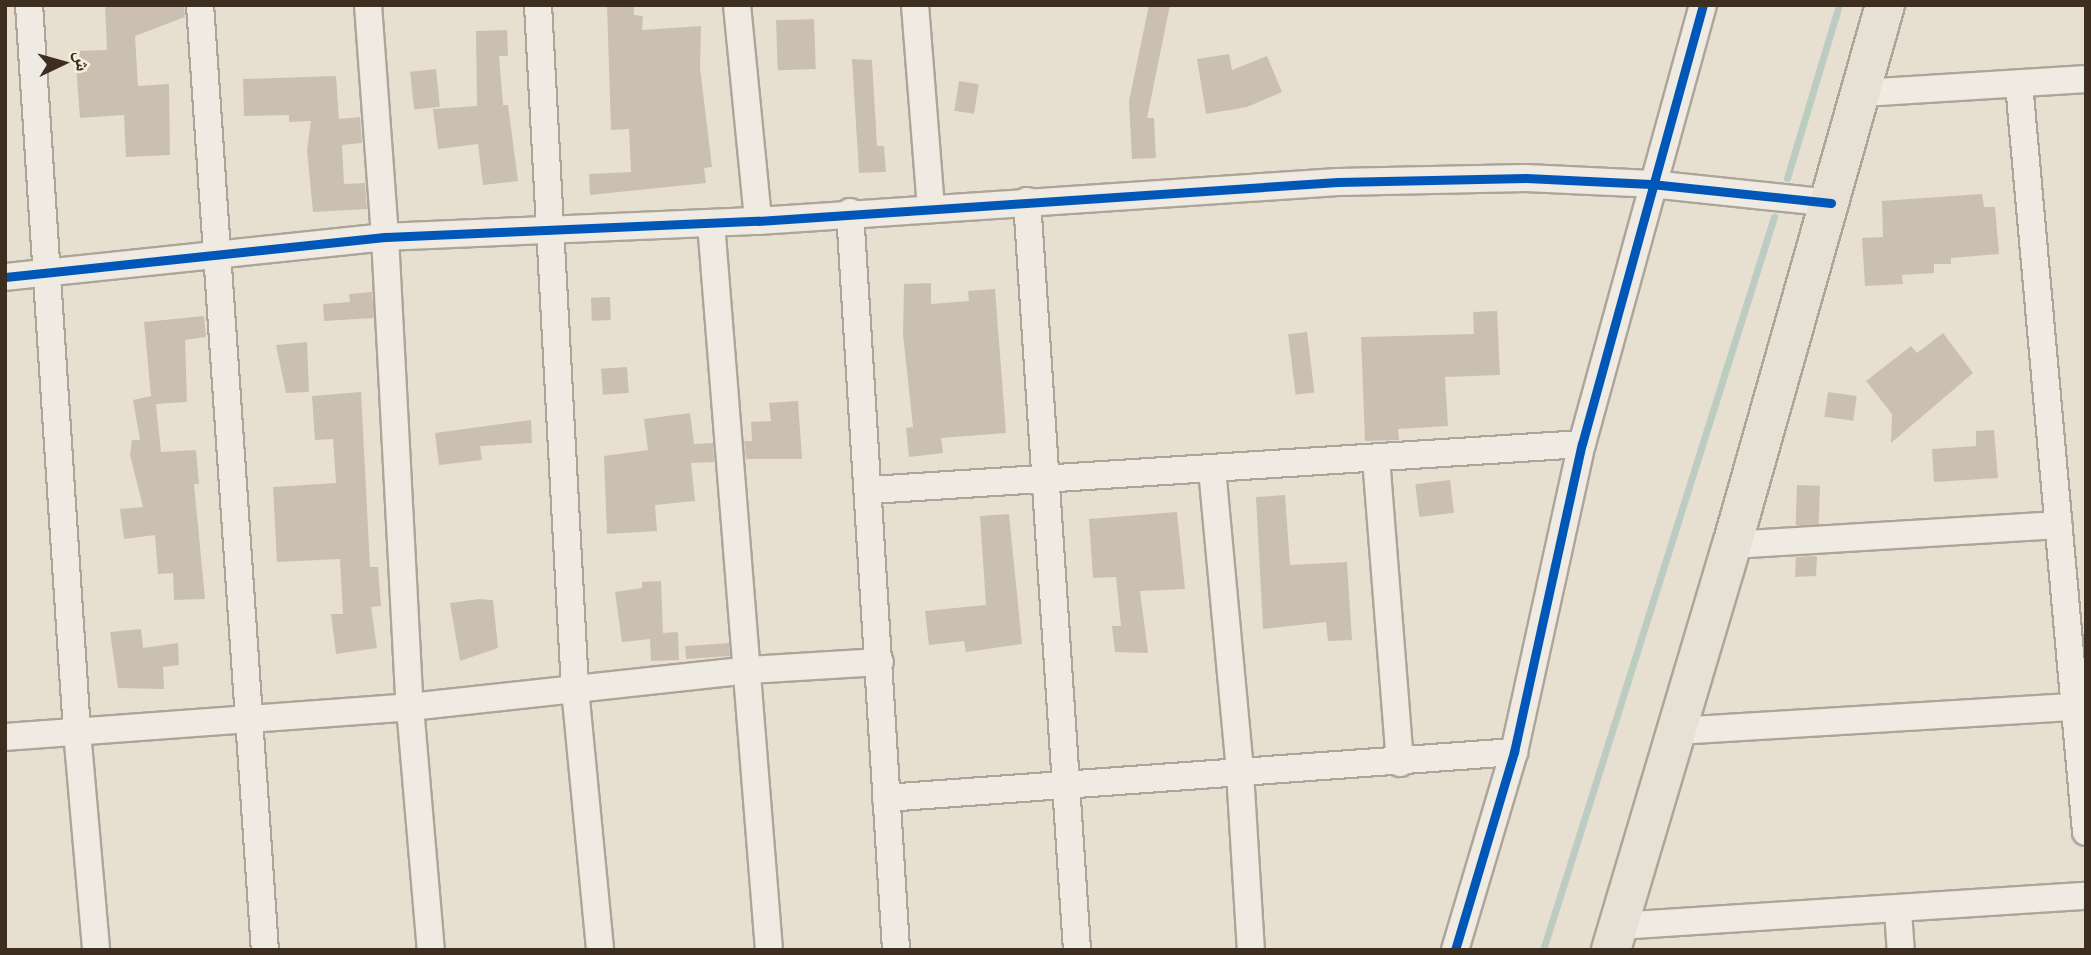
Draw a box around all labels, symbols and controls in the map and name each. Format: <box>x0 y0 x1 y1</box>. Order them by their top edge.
north arrow <box>28 28 98 98</box>
text: ش <box>70 50 98 72</box>

